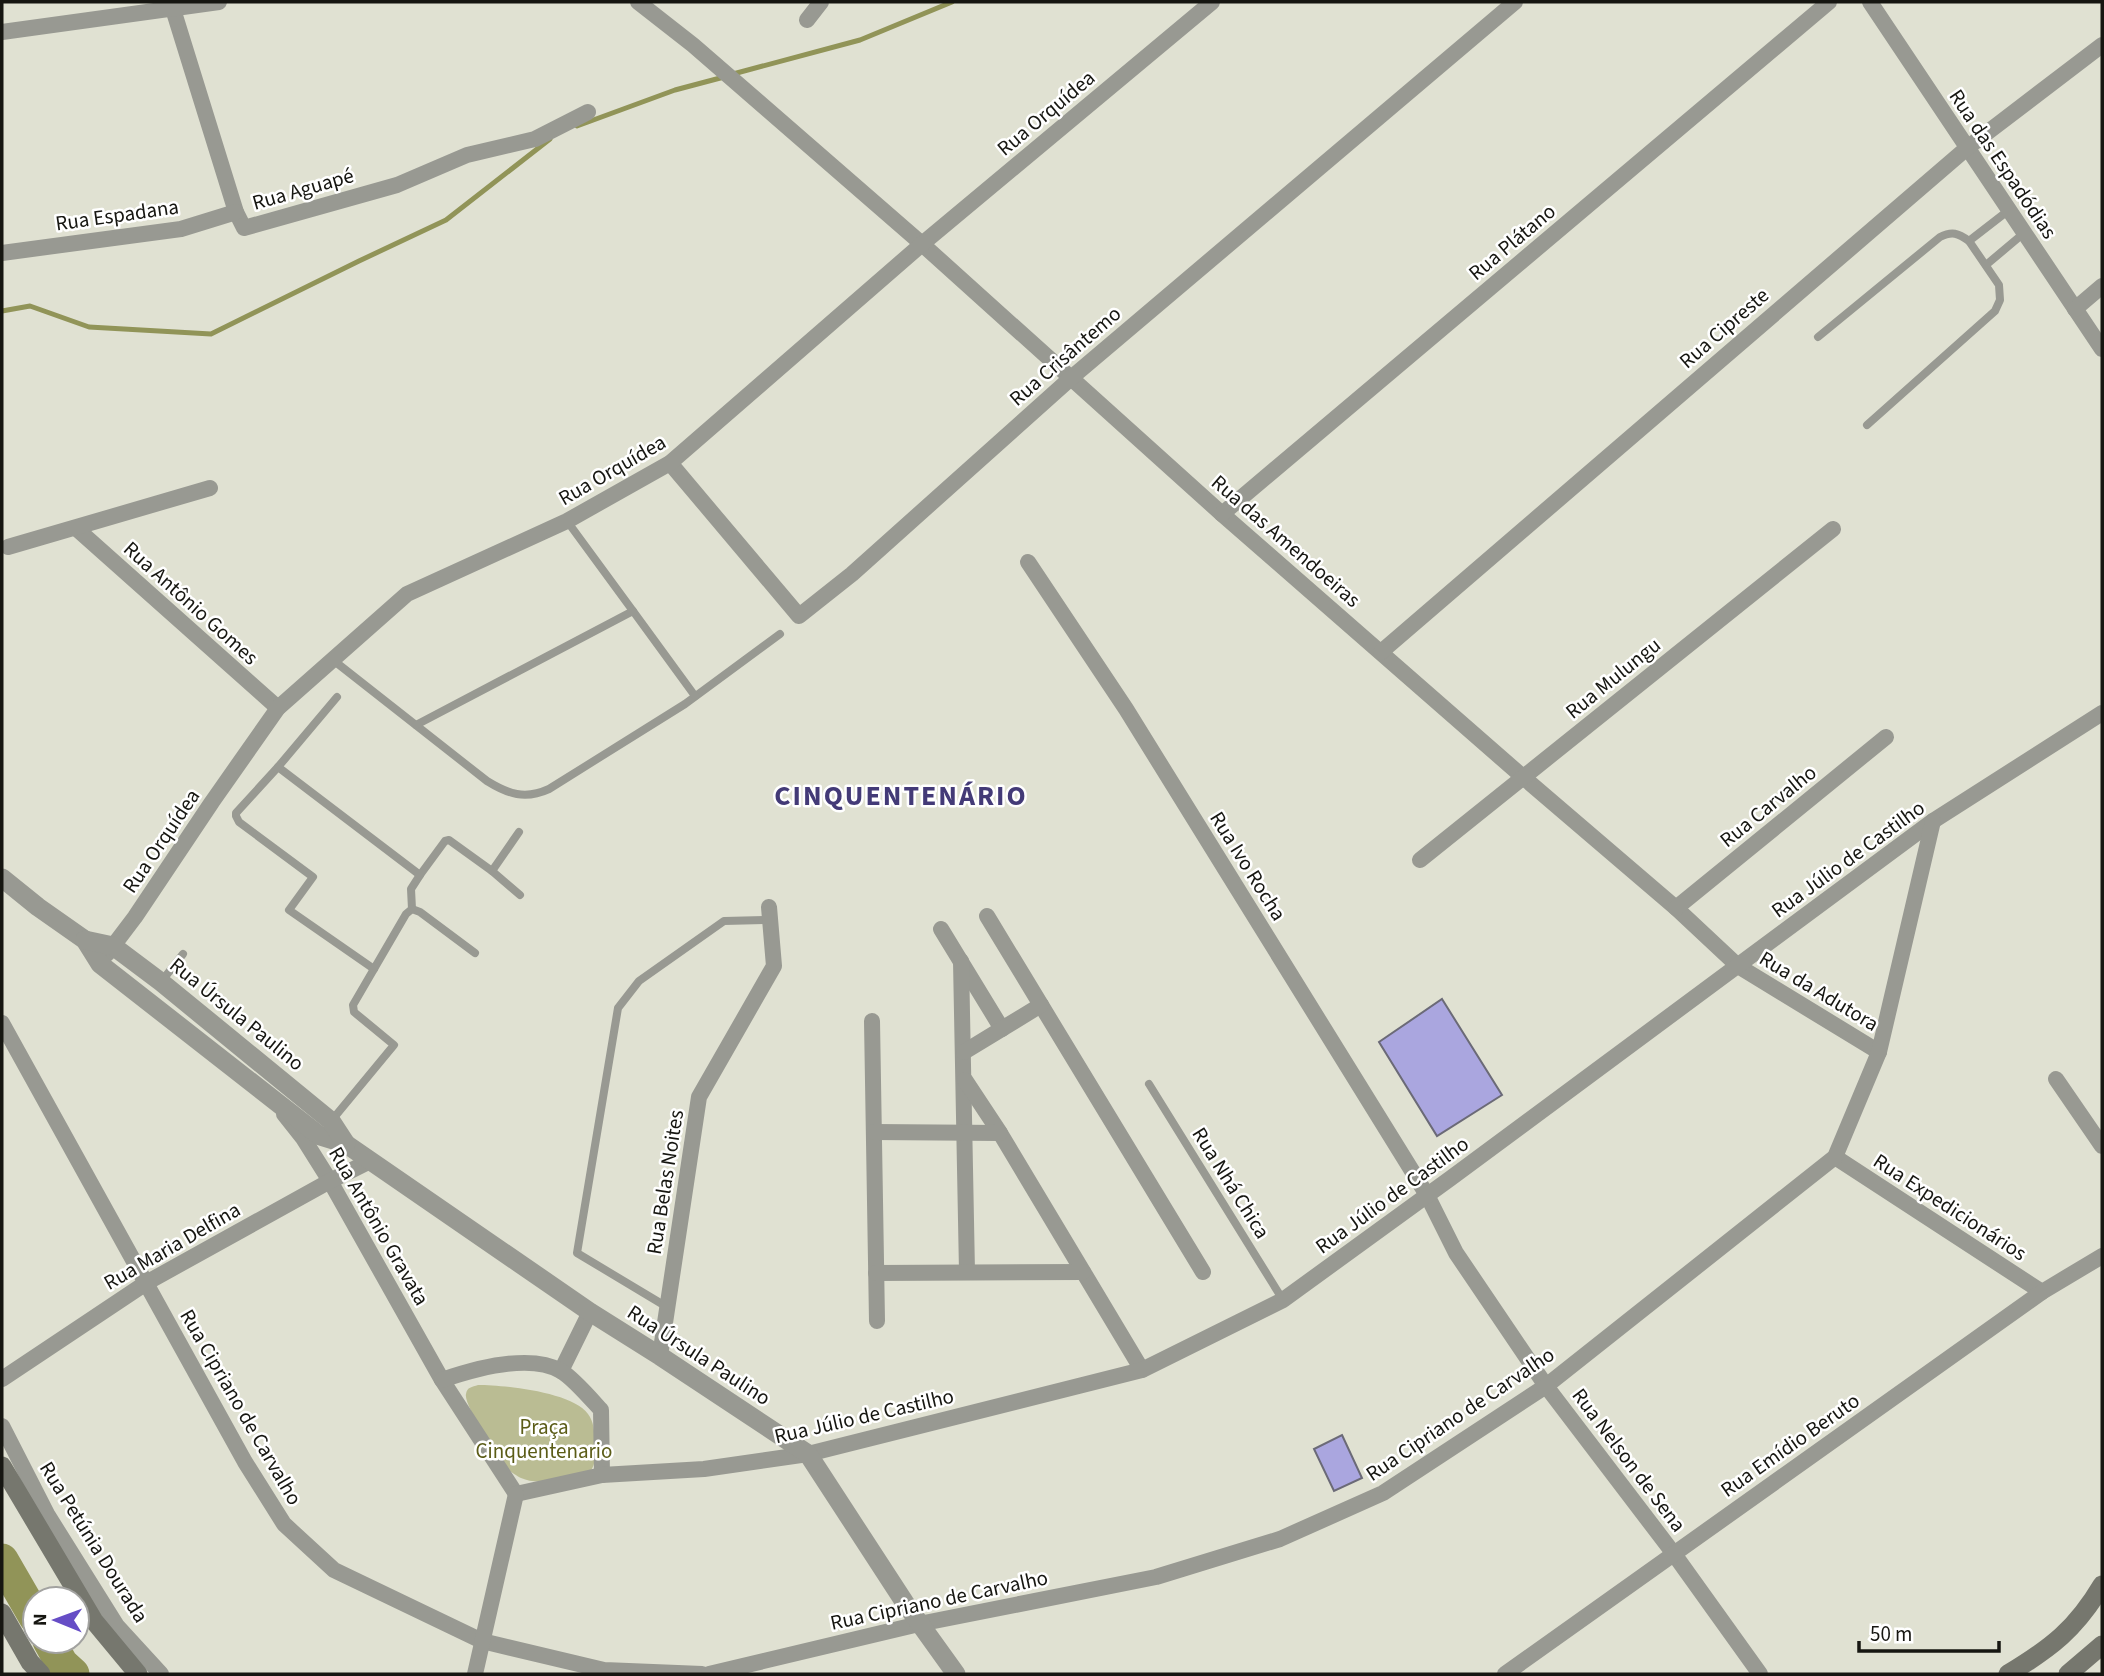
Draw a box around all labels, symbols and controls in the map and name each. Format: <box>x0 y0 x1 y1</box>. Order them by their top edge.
street label: Rua Orquídea <box>990 63 1102 163</box>
street label: Rua das Espadódias <box>1942 83 2064 245</box>
street label: Rua Aguapé <box>249 160 357 218</box>
street label: Rua Espadana <box>53 191 181 239</box>
street label: Rua Plátano <box>1462 197 1562 287</box>
street label: Rua Cipreste <box>1673 281 1775 375</box>
street label: Rua Crisântemo <box>1003 299 1127 413</box>
street label: Rua Orquídea <box>553 427 671 513</box>
street label: Rua das Amendoeiras <box>1205 468 1367 614</box>
street label: Rua Antônio Gomes <box>117 534 265 672</box>
street label: Rua Mulungu <box>1559 630 1667 726</box>
street label: Rua Carvalho <box>1713 758 1823 854</box>
district label: CINQUENTENÁRIO <box>774 776 1028 816</box>
street label: Rua Orquídea <box>115 783 207 899</box>
street label: Rua Júlio de Castilho <box>1765 793 1931 925</box>
street label: Rua Ivo Rocha <box>1203 806 1293 926</box>
street label: Rua da Adutora <box>1754 943 1884 1039</box>
street label: Rua Úrsula Paulino <box>163 950 311 1078</box>
street label: Rua Belas Noites <box>639 1107 691 1256</box>
street label: Rua Nhá Chica <box>1185 1121 1277 1245</box>
street label: Rua Júlio de Castilho <box>1309 1129 1475 1261</box>
street label: Rua Antônio Gravata <box>321 1141 437 1311</box>
street label: Rua Expedicionários <box>1867 1146 2033 1268</box>
street label: Rua Maria Delfina <box>98 1195 246 1297</box>
street label: Rua Úrsula Paulino <box>621 1297 777 1413</box>
street label: Rua Cipriano de Carvalho <box>173 1303 309 1511</box>
street label: Rua Cipriano de Carvalho <box>1360 1340 1560 1488</box>
street label: Rua Júlio de Castilho <box>771 1381 957 1451</box>
street label: Rua Nelson de Sena <box>1565 1382 1693 1538</box>
street label: Rua Emídio Beruto <box>1714 1386 1866 1504</box>
park label: Praça Cinquentenario <box>476 1412 612 1466</box>
street label: Rua Petúnia Dourada <box>32 1456 156 1628</box>
street label: Rua Cipriano de Carvalho <box>827 1562 1051 1638</box>
north arrow <box>21 1585 91 1655</box>
scale bar <box>1859 1610 1999 1654</box>
text: N <box>27 1613 54 1626</box>
text: 50 m <box>1870 1619 1912 1649</box>

